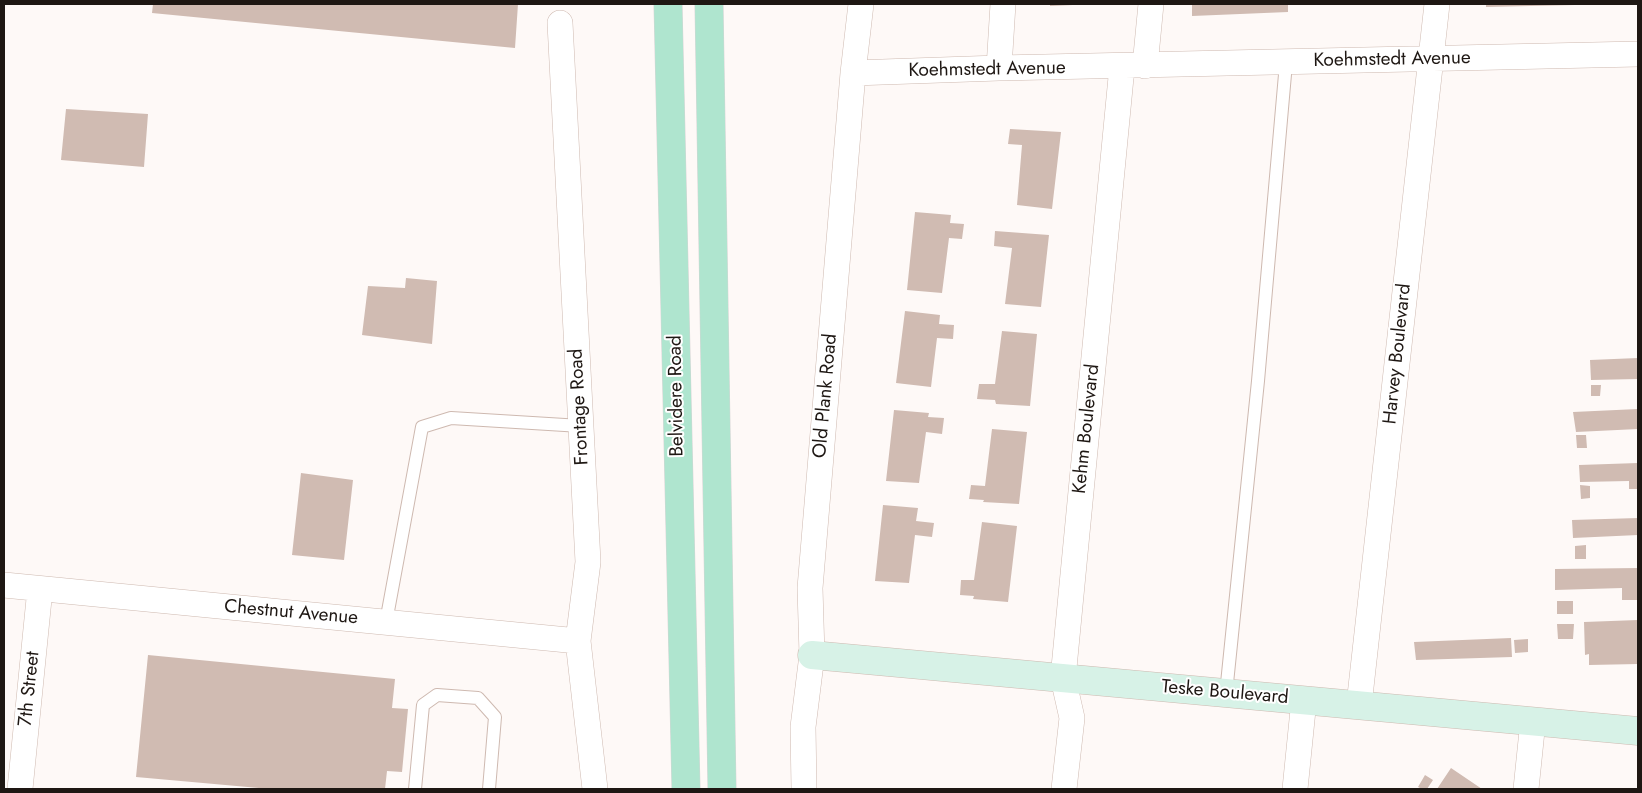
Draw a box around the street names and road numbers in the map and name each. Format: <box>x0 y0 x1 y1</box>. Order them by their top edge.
street label: Koehmstedt Avenue <box>1313 47 1471 73</box>
street label: Koehmstedt Avenue <box>908 57 1066 83</box>
street label: Harvey Boulevard <box>1379 283 1417 425</box>
street label: Old Plank Road <box>809 333 843 459</box>
street label: Belvidere Road <box>665 335 689 457</box>
street label: Frontage Road <box>566 348 594 466</box>
street label: Kehm Boulevard <box>1069 363 1105 495</box>
street label: Chestnut Avenue <box>223 596 359 630</box>
street label: 7th Street <box>15 650 45 728</box>
street label: Teske Boulevard <box>1160 676 1290 710</box>

